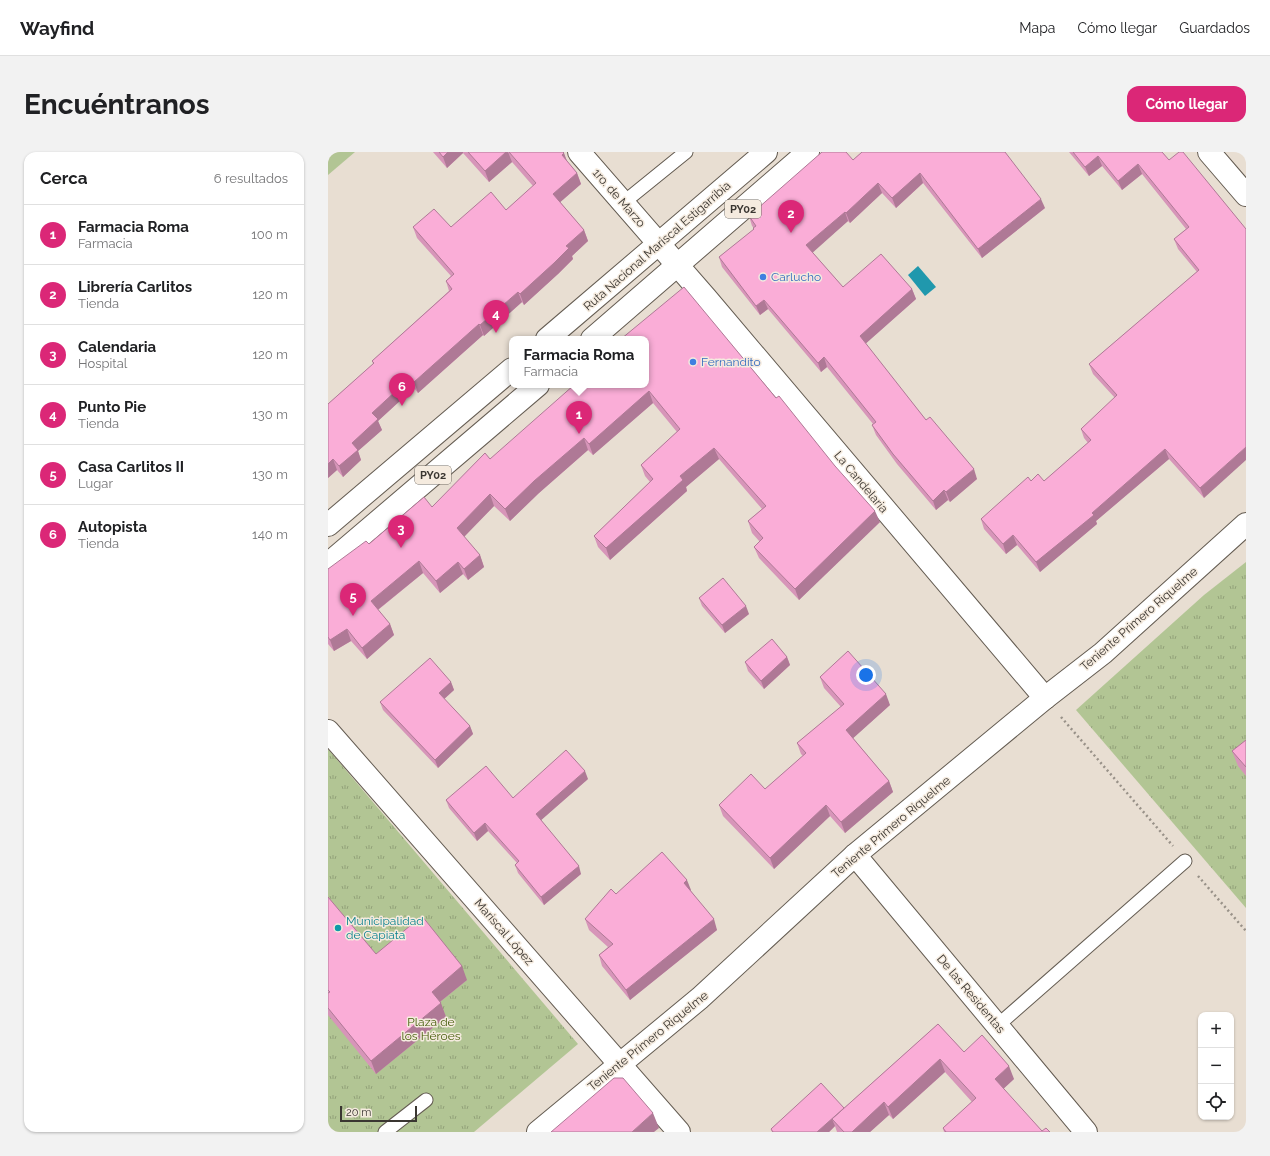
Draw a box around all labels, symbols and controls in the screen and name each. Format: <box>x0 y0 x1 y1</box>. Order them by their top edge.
text: Wayfind <box>20 17 94 39</box>
text: Mapa <box>1019 20 1055 36</box>
text: Cómo llegar <box>1077 20 1157 36</box>
text: Guardados <box>1179 20 1250 36</box>
button: Cómo llegar <box>1127 86 1246 122</box>
text: Encuéntranos <box>24 88 210 121</box>
street label: 1ro. de Marzo <box>590 166 648 230</box>
text: Cerca <box>40 168 88 188</box>
text: 6 resultados <box>214 171 288 186</box>
street label: Ruta Nacional Mariscal Estigarribia <box>581 178 733 314</box>
road number: PY02 <box>725 200 761 218</box>
pin: 2 <box>778 200 804 233</box>
text: Farmacia Roma <box>78 218 189 236</box>
text: 1 <box>50 227 56 242</box>
text: 100 m <box>251 227 288 242</box>
text: Farmacia <box>78 236 133 251</box>
place label: Carlucho <box>771 270 821 284</box>
marker: Carlucho <box>758 272 768 282</box>
text: Librería Carlitos <box>78 278 192 296</box>
text: 2 <box>49 287 57 302</box>
text: 120 m <box>252 287 288 302</box>
text: Tienda <box>78 296 119 311</box>
pin: 4 <box>483 300 509 333</box>
popup <box>509 336 649 388</box>
text: Calendaria <box>78 338 156 356</box>
text: Farmacia Roma <box>524 346 634 364</box>
text: 3 <box>49 347 57 362</box>
text: 120 m <box>252 347 288 362</box>
place label: Fernandito <box>701 355 761 369</box>
text: Hospital <box>78 356 127 371</box>
marker: Fernandito <box>688 357 698 367</box>
text: Farmacia <box>524 364 578 379</box>
pin: 6 <box>389 373 415 406</box>
text: Punto Pie <box>78 398 146 416</box>
pin: 1 <box>566 401 592 434</box>
text: 4 <box>49 407 57 422</box>
text: 130 m <box>252 407 288 422</box>
text: Tienda <box>78 416 119 431</box>
street label: La Candelaria <box>831 448 891 516</box>
text: Casa Carlitos II <box>78 458 184 476</box>
road number: PY02 <box>415 466 451 484</box>
text: 5 <box>49 467 57 482</box>
text: 130 m <box>252 467 288 482</box>
text: Lugar <box>78 476 113 491</box>
pin: 3 <box>388 515 414 548</box>
text: Autopista <box>78 518 147 536</box>
text: 6 <box>49 527 57 542</box>
text: 140 m <box>252 527 288 542</box>
text: Tienda <box>78 536 119 551</box>
street label: Teniente Primero Riquelme <box>1078 564 1200 674</box>
pin: 5 <box>340 583 366 616</box>
your location <box>856 665 876 685</box>
street label: Teniente Primero Riquelme <box>829 773 953 881</box>
street label: Mariscal López <box>471 896 537 968</box>
place label: Municipalidad de Capiata <box>346 914 424 942</box>
marker: Municipalidad de Capiata <box>333 923 343 933</box>
street label: De las Residentas <box>934 952 1008 1036</box>
street label: Teniente Primero Riquelme <box>585 988 711 1094</box>
map controls <box>1198 1012 1234 1120</box>
button: + <box>1198 1012 1234 1048</box>
park label: Plaza de los Héroes <box>401 1015 461 1043</box>
button: − <box>1198 1048 1234 1084</box>
button: locate <box>1198 1084 1234 1120</box>
scale bar <box>340 1104 417 1123</box>
text: 20 m <box>346 1106 371 1119</box>

